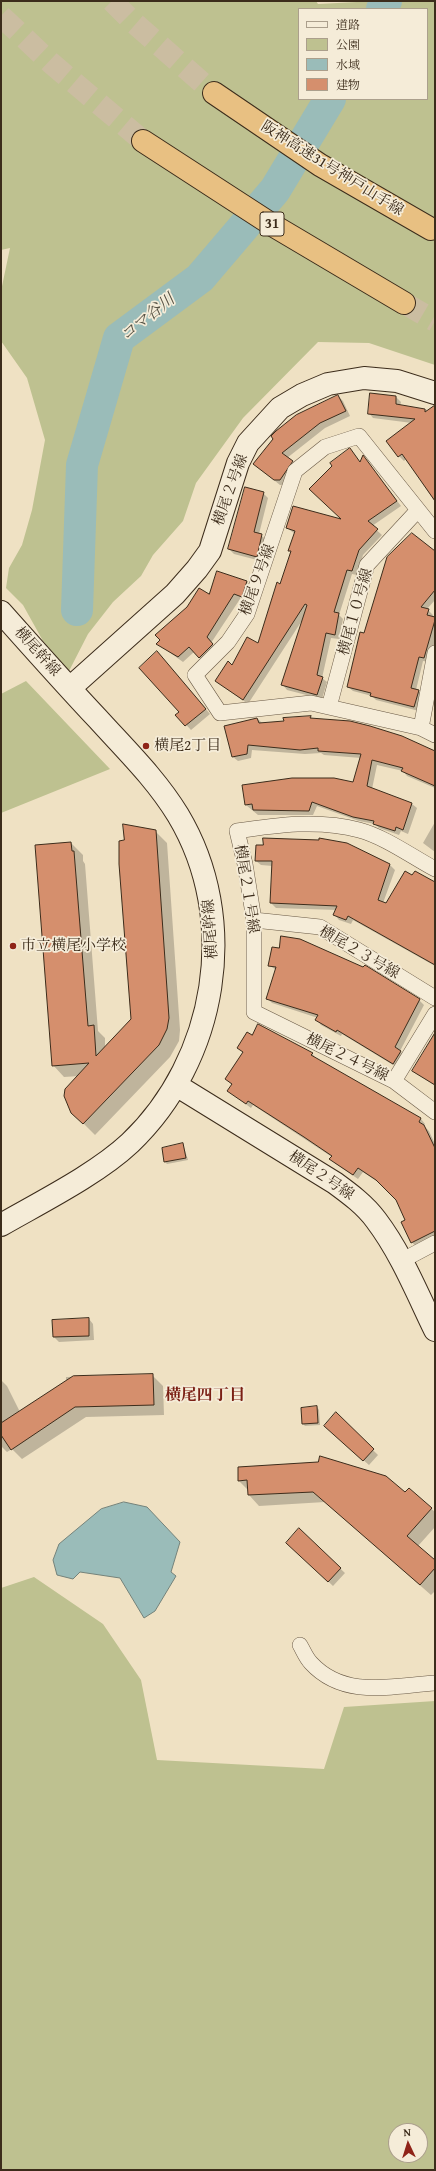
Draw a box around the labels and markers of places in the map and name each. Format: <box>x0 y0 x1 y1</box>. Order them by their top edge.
place label: 横尾2丁目 <box>154 737 221 755</box>
marker: 横尾2丁目 <box>141 741 151 751</box>
place label: 市立横尾小学校 <box>21 937 126 955</box>
marker: 市立横尾小学校 <box>8 941 18 951</box>

